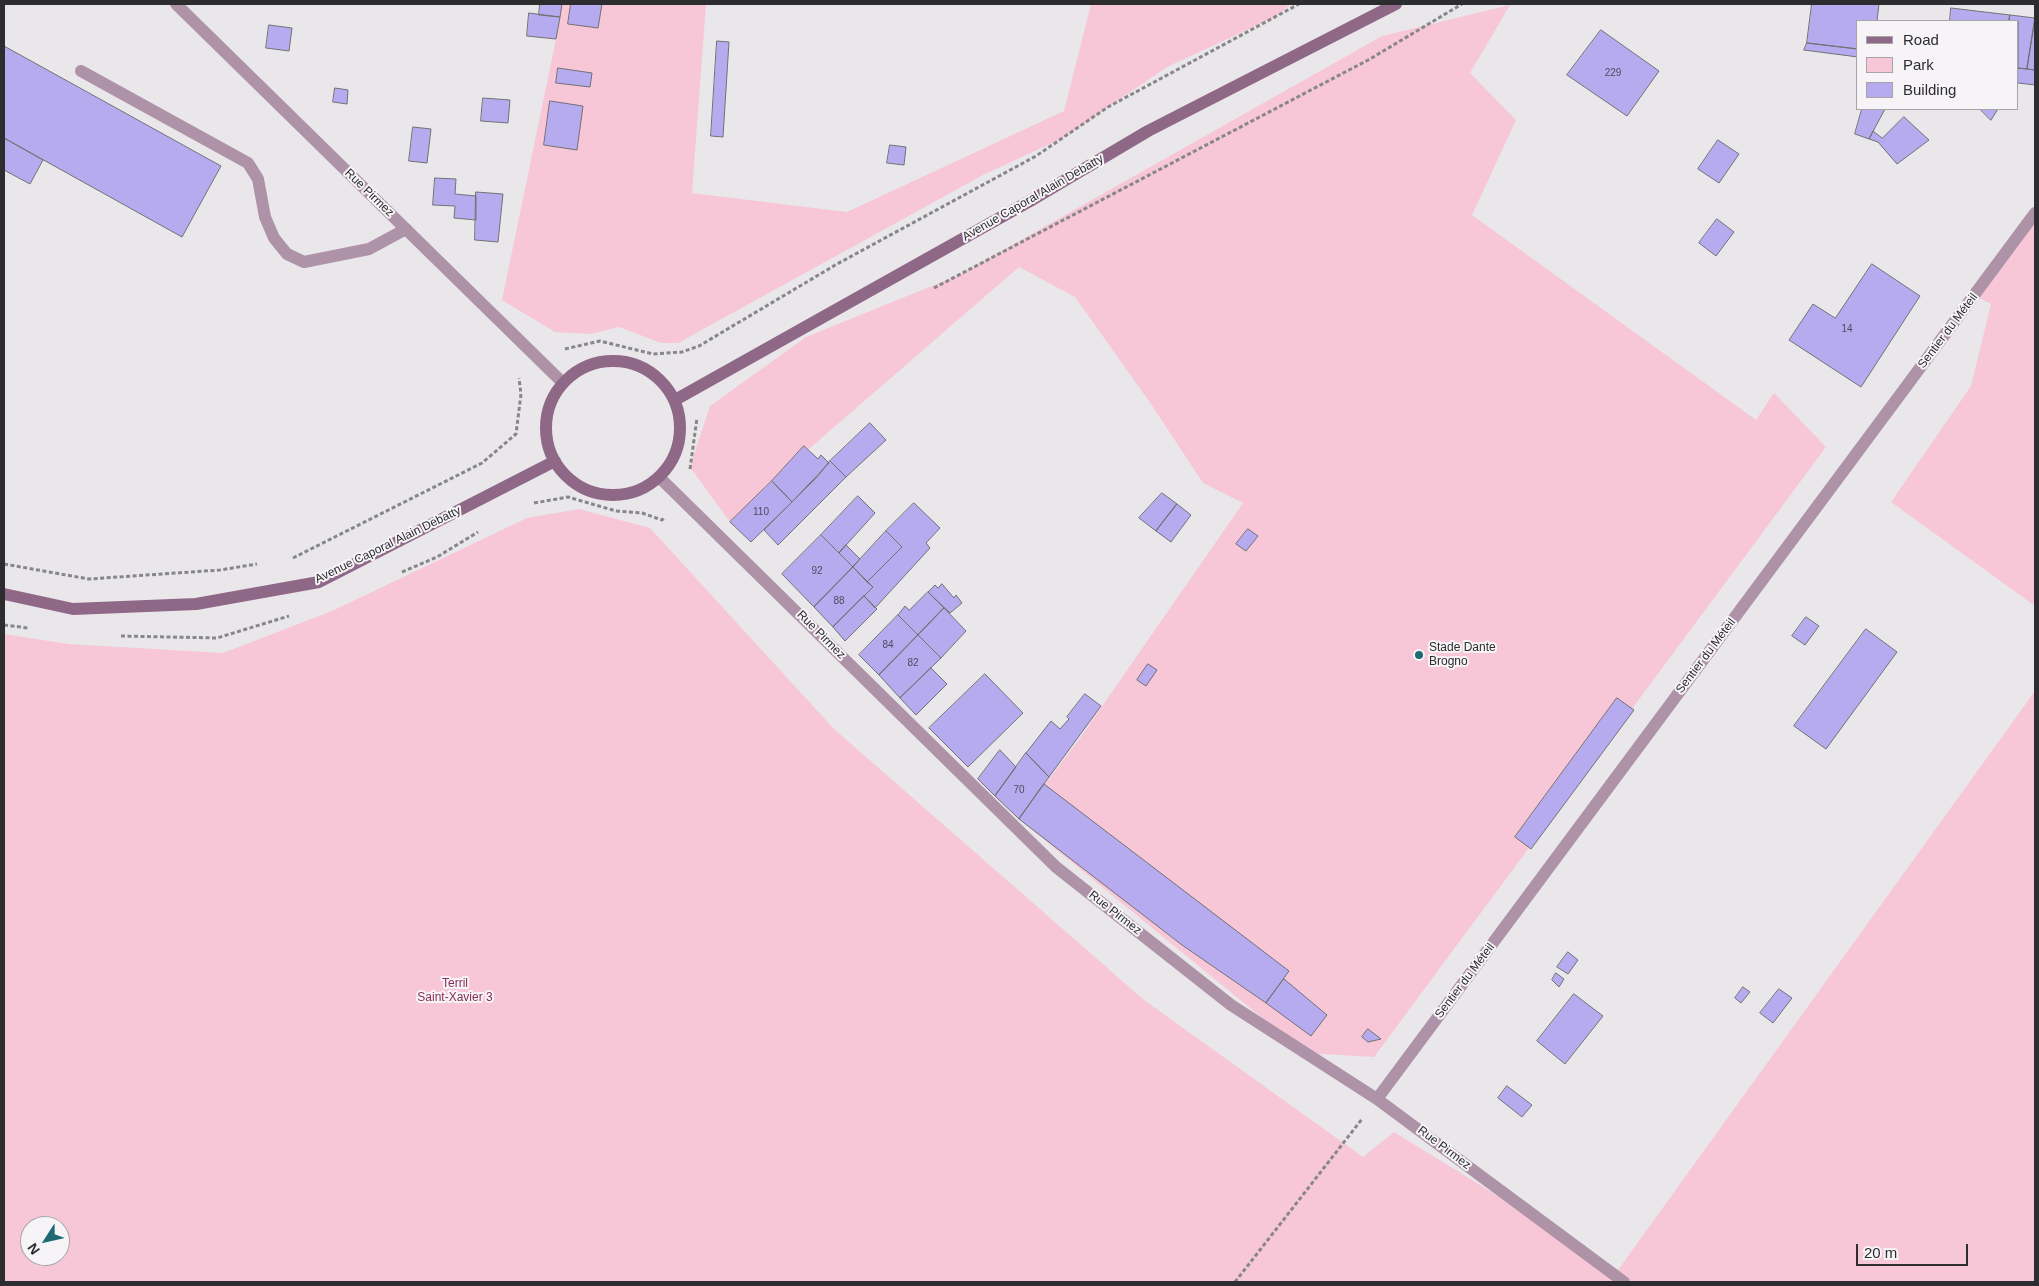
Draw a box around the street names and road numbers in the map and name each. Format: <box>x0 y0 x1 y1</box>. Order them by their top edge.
street label: Avenue Caporal Alain Debatty <box>960 152 1106 244</box>
street label: Rue Pirmez <box>341 166 397 220</box>
street label: Sentier du Méteil <box>1915 291 1981 371</box>
street label: Avenue Caporal Alain Debatty <box>313 503 463 587</box>
street label: Rue Pirmez <box>794 608 848 662</box>
street label: Sentier du Méteil <box>1673 616 1739 696</box>
street label: Rue Pirmez <box>1086 888 1144 938</box>
street label: Sentier du Méteil <box>1432 941 1498 1021</box>
street label: Rue Pirmez <box>1415 1123 1473 1173</box>

